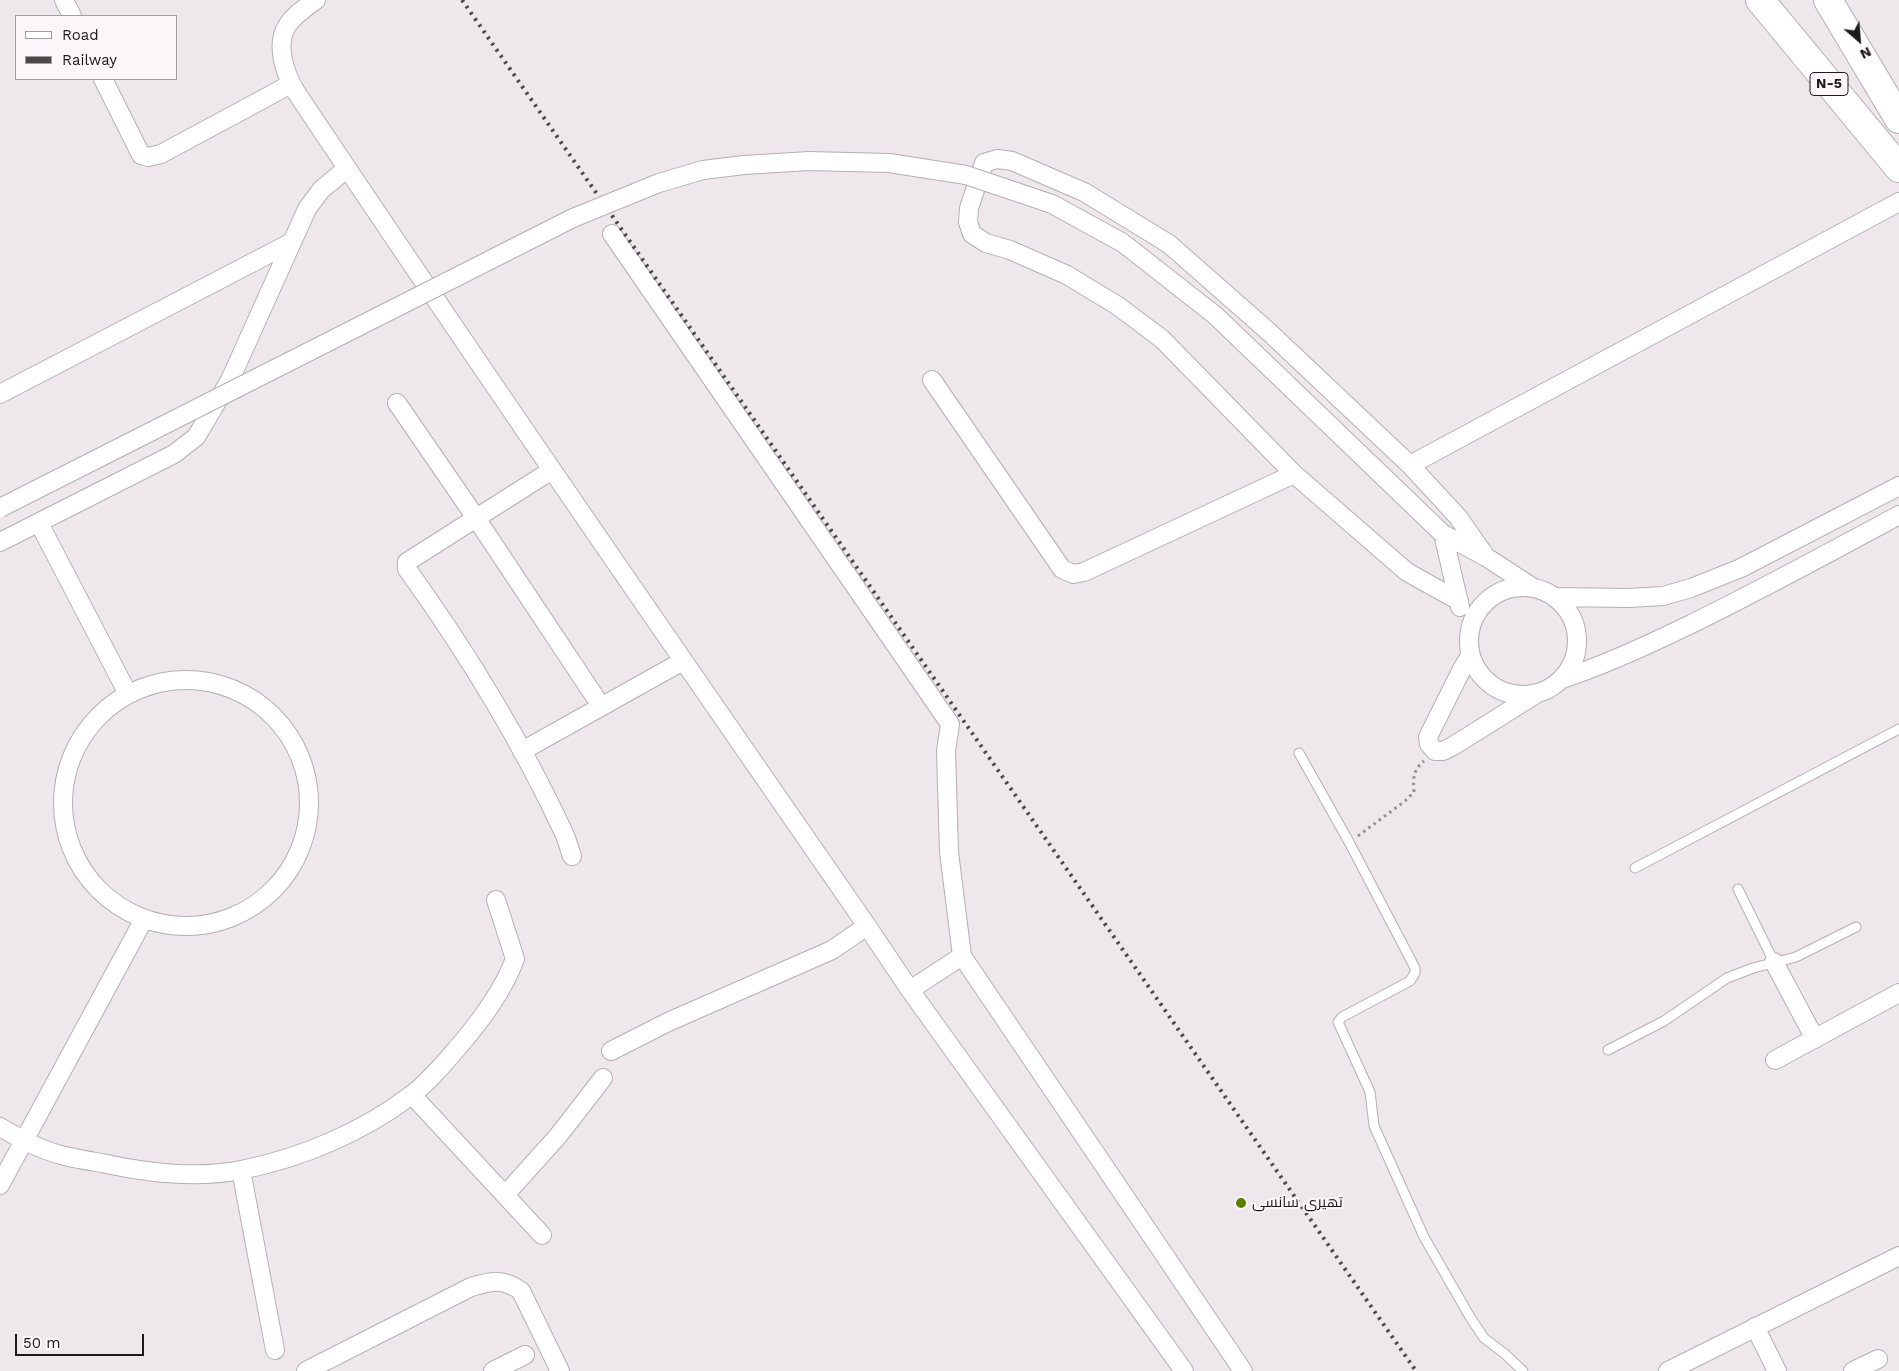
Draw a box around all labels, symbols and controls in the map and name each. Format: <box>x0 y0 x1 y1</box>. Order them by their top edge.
legend <box>15 15 178 80</box>
north arrow <box>1834 15 1884 65</box>
text: Road <box>62 26 99 44</box>
text: N <box>1858 44 1874 63</box>
text: Railway <box>62 51 117 69</box>
road number: N-5 <box>1810 72 1848 96</box>
place label: تھیری سانسی <box>1252 1194 1343 1212</box>
marker: تھیری سانسی <box>1234 1196 1248 1210</box>
scale bar <box>18 1324 146 1356</box>
text: 50 m <box>23 1334 60 1352</box>

